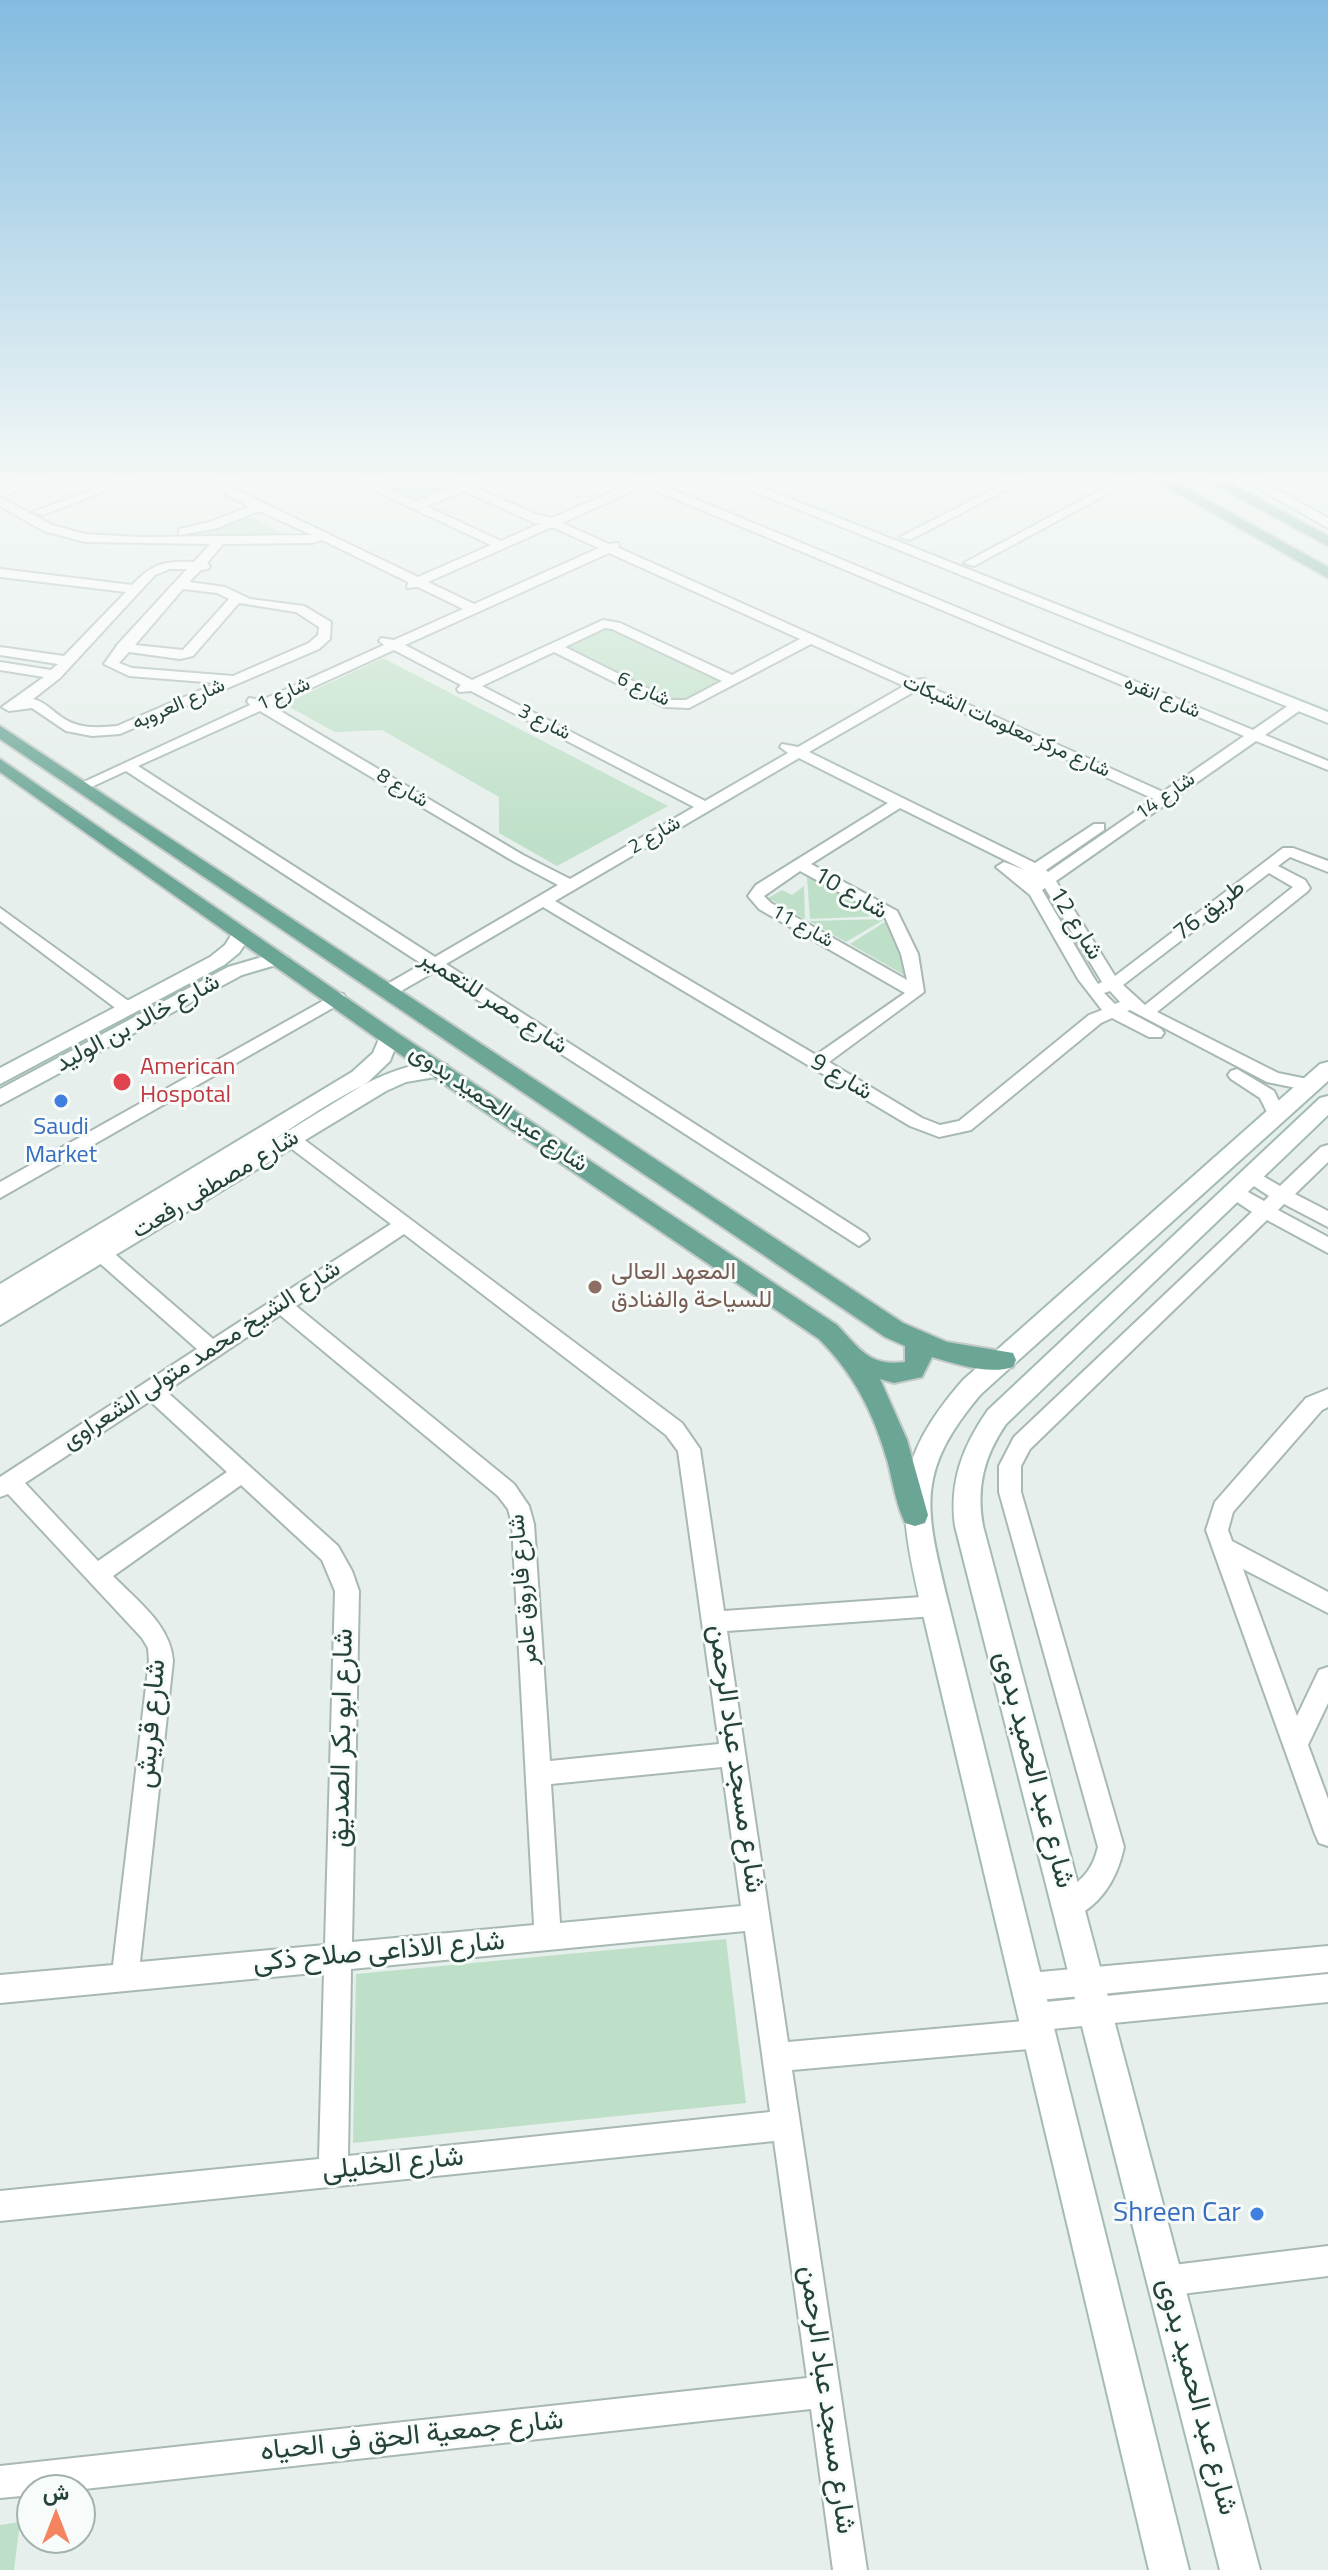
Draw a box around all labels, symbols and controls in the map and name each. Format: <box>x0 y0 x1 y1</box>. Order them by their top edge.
street label: شارع 6 <box>613 667 673 713</box>
street label: شارع مركز معلومات الشبكات <box>899 670 1113 784</box>
street label: شارع انقره <box>1120 671 1204 725</box>
street label: شارع 1 <box>254 673 314 717</box>
street label: شارع العروبه <box>129 674 229 736</box>
street label: شارع 3 <box>514 700 574 746</box>
street label: شارع 8 <box>372 764 432 814</box>
street label: شارع 14 <box>1132 768 1200 826</box>
street label: شارع 2 <box>625 812 685 860</box>
street label: شارع 10 <box>808 861 892 927</box>
street label: طريق 76 <box>1168 874 1252 948</box>
street label: شارع 12 <box>1041 882 1109 966</box>
street label: شارع 11 <box>767 900 837 954</box>
street label: شارع مصر للتعمير <box>413 944 573 1062</box>
street label: شارع خالد بن الوليد <box>51 969 225 1079</box>
street label: شارع عبد الحميد بدوى <box>403 1039 593 1179</box>
street label: شارع 9 <box>805 1048 877 1108</box>
place label: American Hospotal <box>140 1054 235 1110</box>
marker: American Hospotal <box>111 1071 133 1093</box>
marker: Saudi Market <box>52 1092 70 1110</box>
place label: Saudi Market <box>25 1114 97 1170</box>
street label: شارع مصطفى رفعت <box>127 1124 305 1246</box>
street label: شارع الشيخ محمد متولى الشعراوى <box>57 1255 347 1457</box>
place label: المعهد العالى للسياحة والفنادق <box>611 1259 772 1315</box>
marker: المعهد العالى للسياحة والفنادق <box>586 1278 604 1296</box>
street label: شارع فاروق عامر <box>503 1513 545 1667</box>
street label: شارع مسجد عباد الرحمن <box>700 1623 770 1895</box>
street label: شارع ابو بكر الصديق <box>324 1628 362 1848</box>
street label: شارع عبد الحميد بدوى <box>985 1648 1081 1892</box>
street label: شارع قريش <box>130 1658 174 1790</box>
street label: شارع الاذاعى صلاح ذكى <box>252 1925 506 1981</box>
street label: شارع الخليلى <box>321 2141 465 2189</box>
place label: Shreen Car <box>1113 2197 1241 2231</box>
marker: Shreen Car <box>1248 2205 1266 2223</box>
street label: شارع مسجد عباد الرحمن <box>791 2264 861 2536</box>
street label: شارع عبد الحميد بدوى <box>1148 2275 1244 2519</box>
street label: شارع جمعية الحق فى الحياه <box>259 2404 565 2470</box>
north arrow <box>16 2474 96 2554</box>
text: ش <box>43 2475 69 2509</box>

